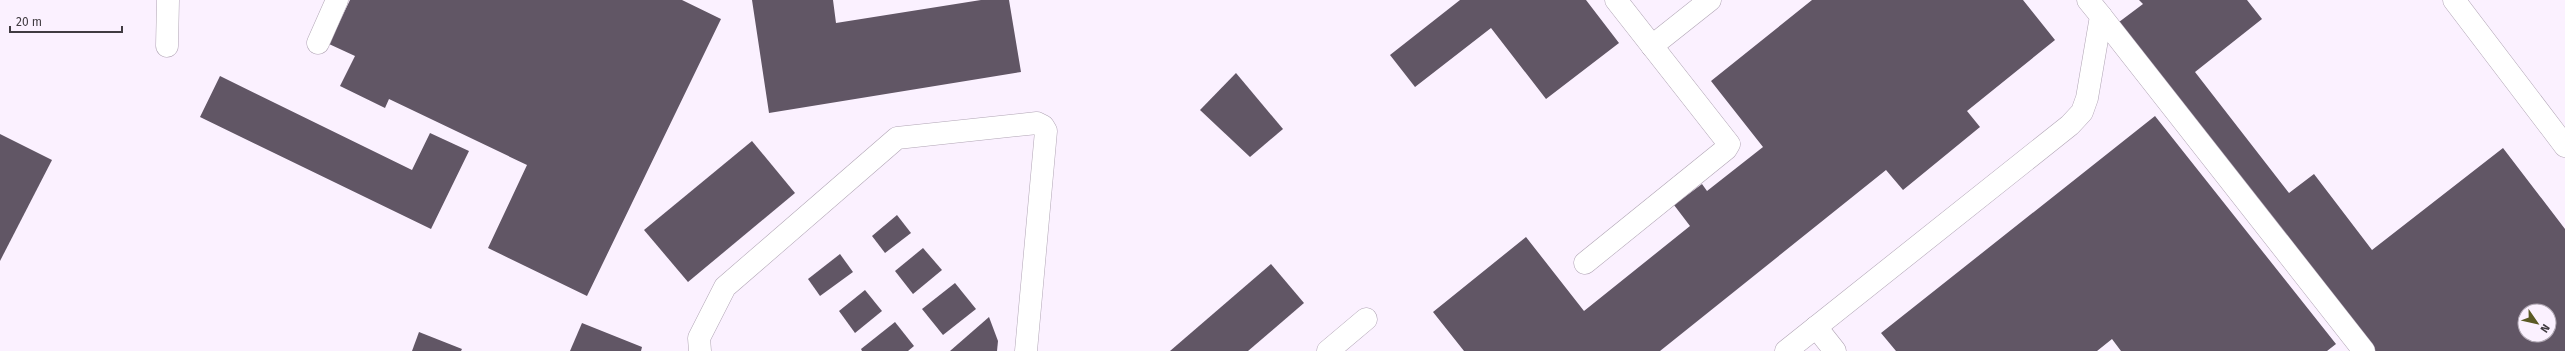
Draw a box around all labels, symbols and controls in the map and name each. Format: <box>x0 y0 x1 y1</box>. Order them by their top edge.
scale bar <box>10 8 122 34</box>
text: 20 m <box>16 15 42 29</box>
north arrow <box>2517 303 2557 343</box>
text: N <box>2537 322 2552 335</box>

